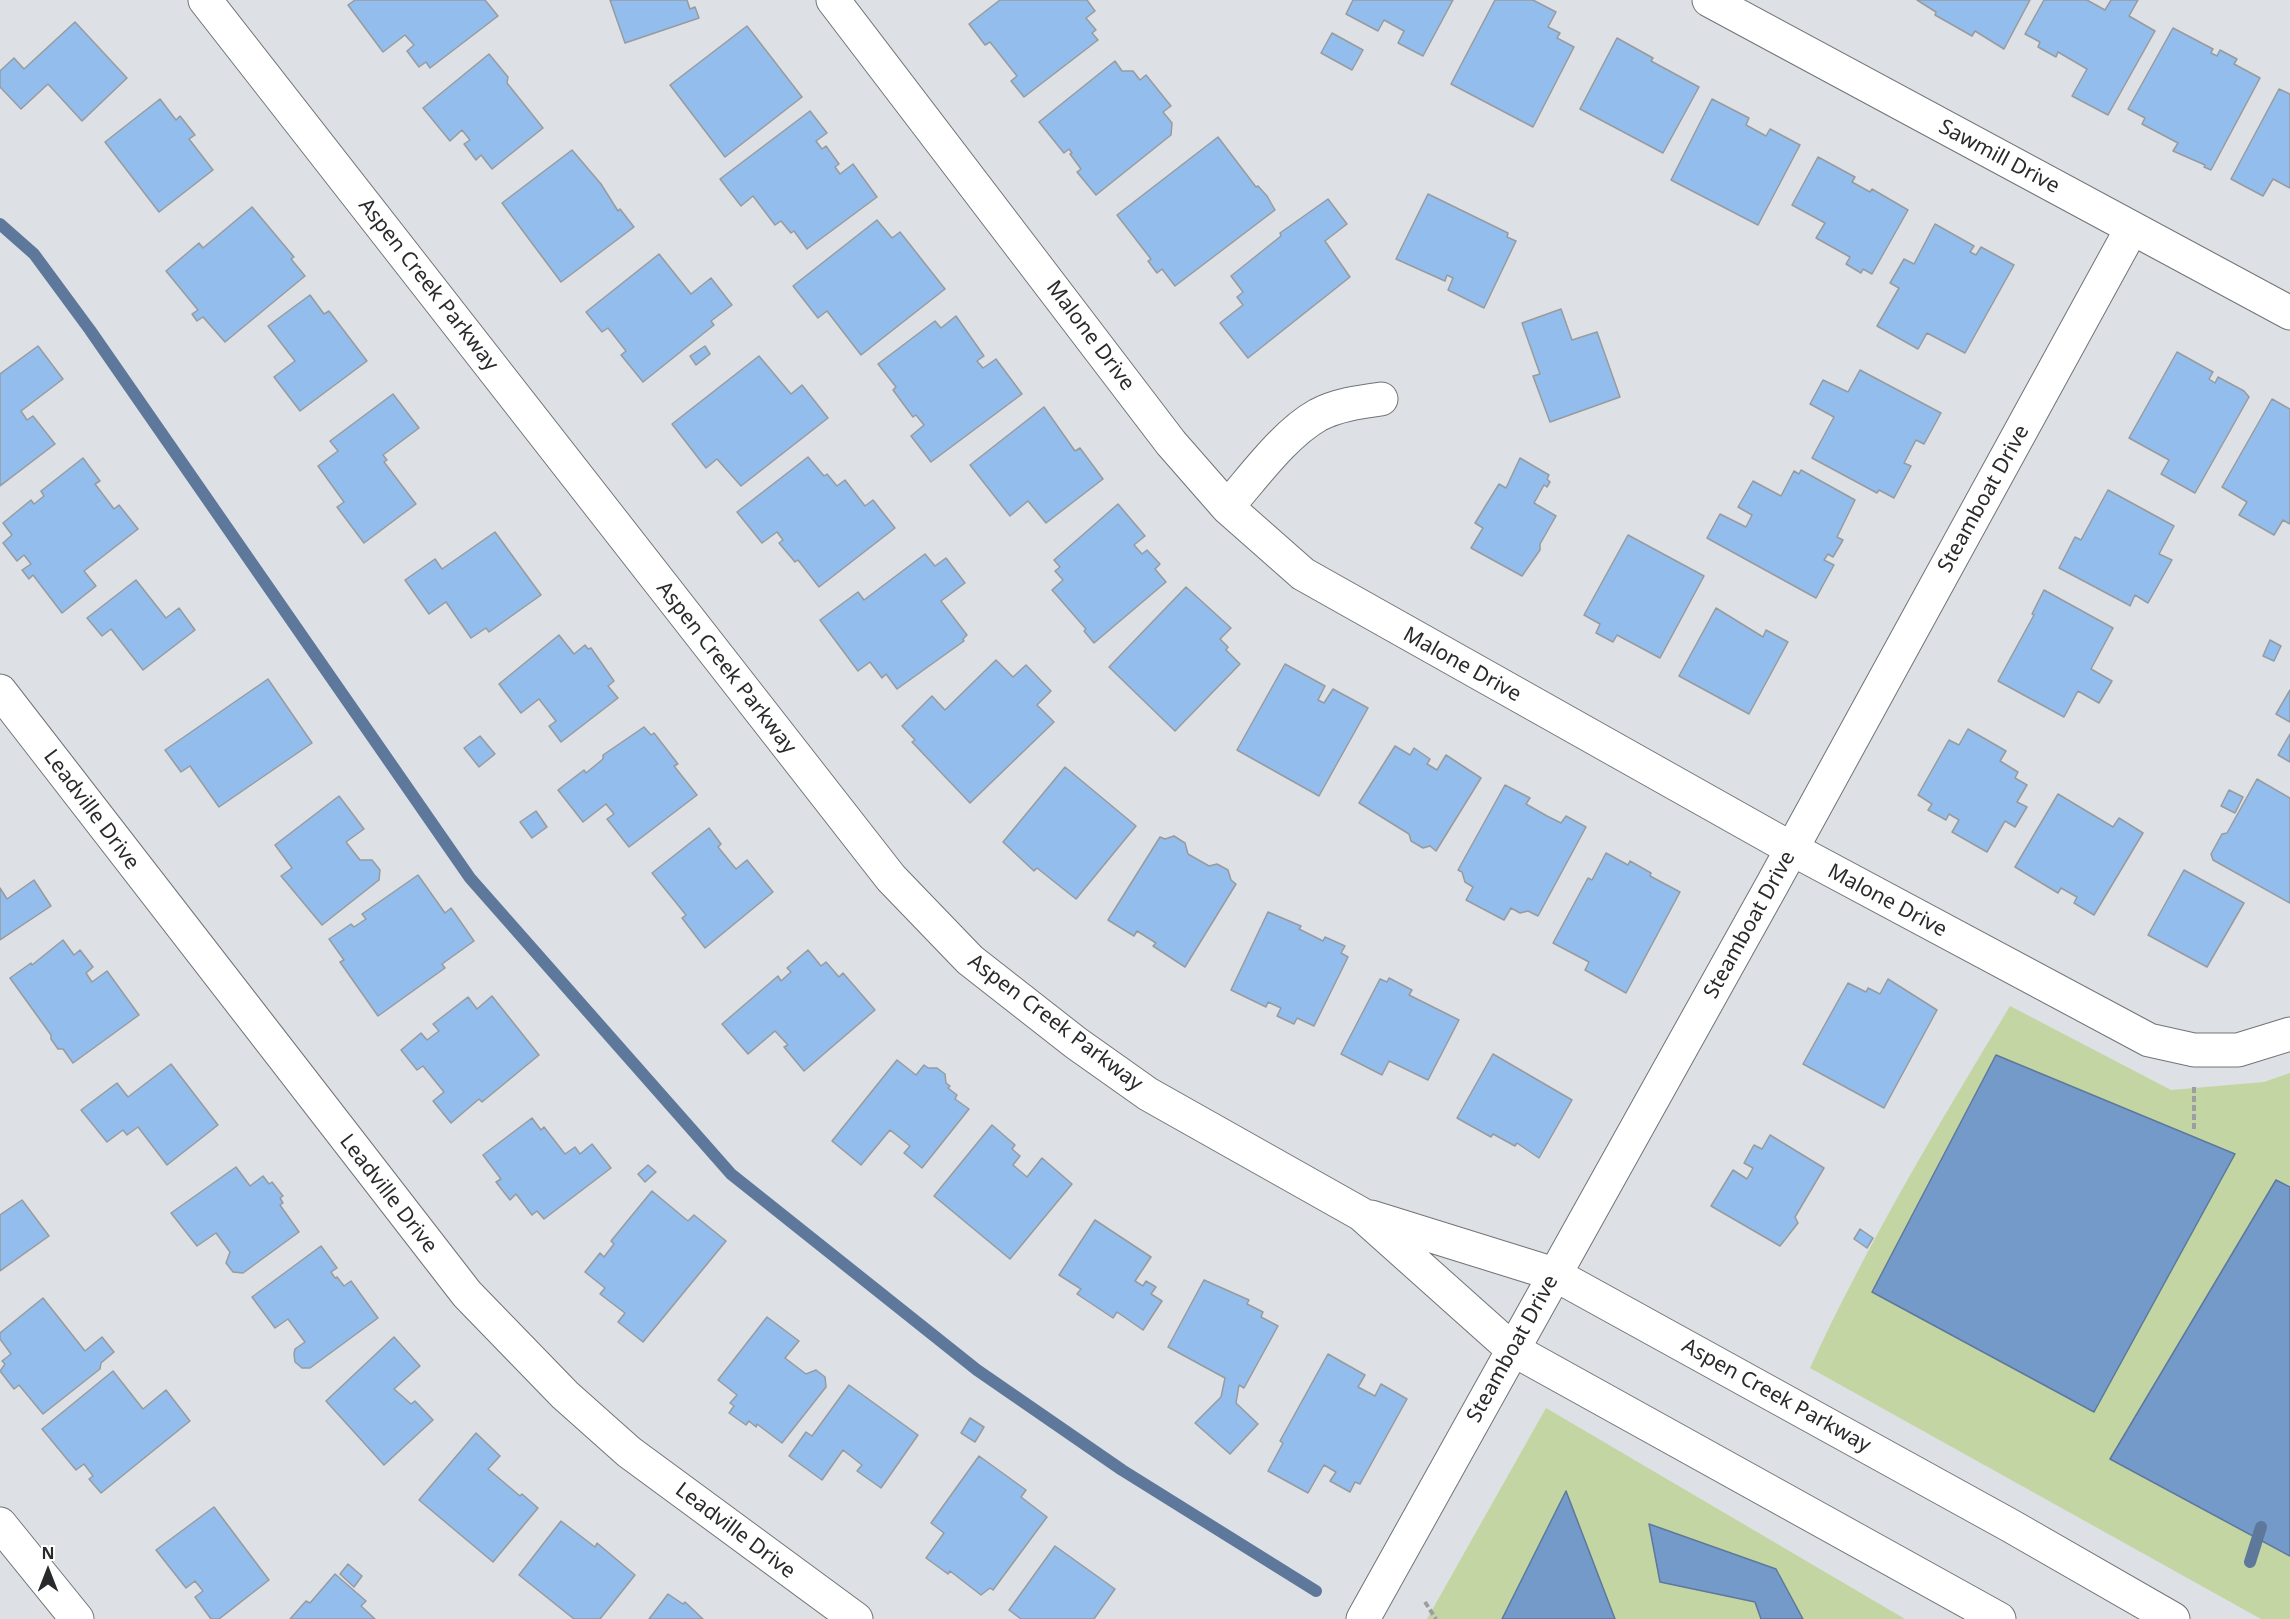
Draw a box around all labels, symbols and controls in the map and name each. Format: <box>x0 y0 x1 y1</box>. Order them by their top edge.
street label: Sawmill Drive <box>1934 115 2064 199</box>
street label: Aspen Creek Parkway <box>353 194 503 376</box>
street label: Malone Drive <box>1040 276 1140 396</box>
street label: Steamboat Drive <box>1933 421 2035 577</box>
street label: Aspen Creek Parkway <box>651 577 801 759</box>
street label: Malone Drive <box>1399 622 1525 708</box>
street label: Leadville Drive <box>38 745 144 875</box>
street label: Steamboat Drive <box>1699 847 1801 1003</box>
street label: Malone Drive <box>1823 859 1951 943</box>
street label: Aspen Creek Parkway <box>963 949 1147 1097</box>
street label: Leadville Drive <box>334 1130 442 1258</box>
street label: Steamboat Drive <box>1462 1271 1564 1427</box>
street label: Aspen Creek Parkway <box>1677 1334 1875 1458</box>
street label: Leadville Drive <box>670 1478 800 1584</box>
north arrow <box>18 1541 78 1601</box>
text: N <box>41 1542 55 1564</box>

